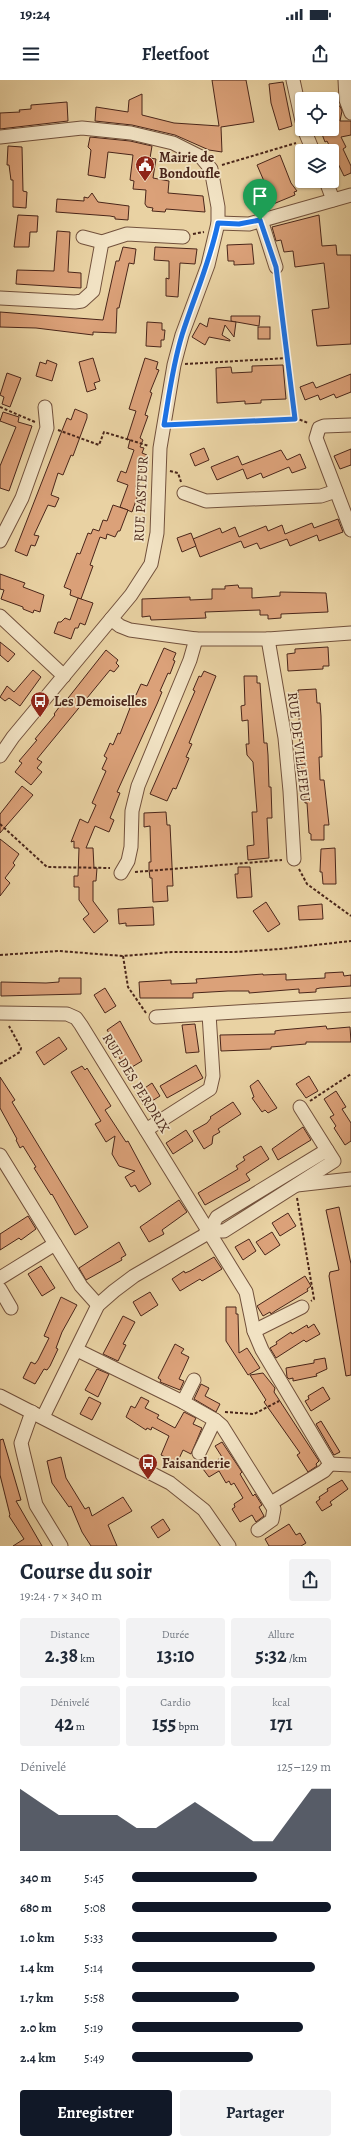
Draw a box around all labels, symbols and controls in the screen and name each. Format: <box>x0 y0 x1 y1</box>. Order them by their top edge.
text: 19:24 <box>20 4 50 24</box>
text: Fleetfoot <box>142 42 209 66</box>
icon: menu <box>20 43 42 65</box>
icon: share <box>309 43 331 65</box>
map controls <box>295 92 339 188</box>
button: locate <box>295 92 339 136</box>
button: layers <box>295 144 339 188</box>
place label: Mairie de Bondoufle <box>159 148 221 183</box>
public building icon: Mairie de Bondoufle <box>134 154 156 182</box>
pin <box>243 179 277 220</box>
icon: arrive <box>249 185 271 207</box>
street label: RUE PASTEUR <box>129 455 153 542</box>
bus stop icon: Les Demoiselles <box>29 690 51 718</box>
street label: RUE DE VILLEFEU <box>283 691 315 803</box>
place label: Les Demoiselles <box>54 692 147 711</box>
street label: RUE DES PERDRIX <box>98 1029 175 1137</box>
bus stop icon: Faisanderie <box>137 1452 159 1480</box>
place label: Faisanderie <box>162 1454 231 1473</box>
text: Course du soir <box>20 1557 152 1587</box>
button: share <box>289 1559 331 1601</box>
text: 19:24 · 7 × 340 m <box>20 1587 102 1604</box>
text: Distance <box>50 1627 90 1642</box>
text: Durée <box>162 1627 189 1642</box>
text: Allure <box>268 1627 294 1642</box>
text: 2.38 <box>45 1642 78 1669</box>
text: 13:10 <box>157 1642 194 1669</box>
text: 5:32 <box>255 1642 287 1669</box>
text: km <box>78 1651 95 1666</box>
text: /km <box>287 1651 307 1666</box>
text: Dénivelé <box>50 1695 89 1710</box>
text: Cardio <box>160 1695 191 1710</box>
text: kcal <box>272 1695 290 1710</box>
text: 42 <box>55 1710 74 1737</box>
text: 155 <box>152 1710 176 1737</box>
text: 171 <box>270 1710 293 1737</box>
text: m <box>74 1719 85 1734</box>
text: bpm <box>176 1719 199 1734</box>
text: Dénivelé <box>20 1758 66 1775</box>
text: 125–129 m <box>277 1758 331 1775</box>
text: 340 m <box>20 1869 51 1886</box>
text: 5:45 <box>84 1869 104 1886</box>
text: 680 m <box>20 1899 52 1916</box>
text: 5:08 <box>84 1899 106 1916</box>
text: 1.0 km <box>20 1929 55 1946</box>
text: 5:33 <box>84 1929 104 1946</box>
text: 1.4 km <box>20 1959 54 1976</box>
text: 5:14 <box>84 1959 103 1976</box>
text: 1.7 km <box>20 1989 54 2006</box>
text: 5:58 <box>84 1989 105 2006</box>
text: 2.0 km <box>20 2019 56 2036</box>
text: 5:19 <box>84 2019 103 2036</box>
text: 2.4 km <box>20 2049 56 2066</box>
text: 5:49 <box>84 2049 105 2066</box>
button: Enregistrer <box>20 2090 172 2136</box>
button: Partager <box>180 2090 331 2136</box>

